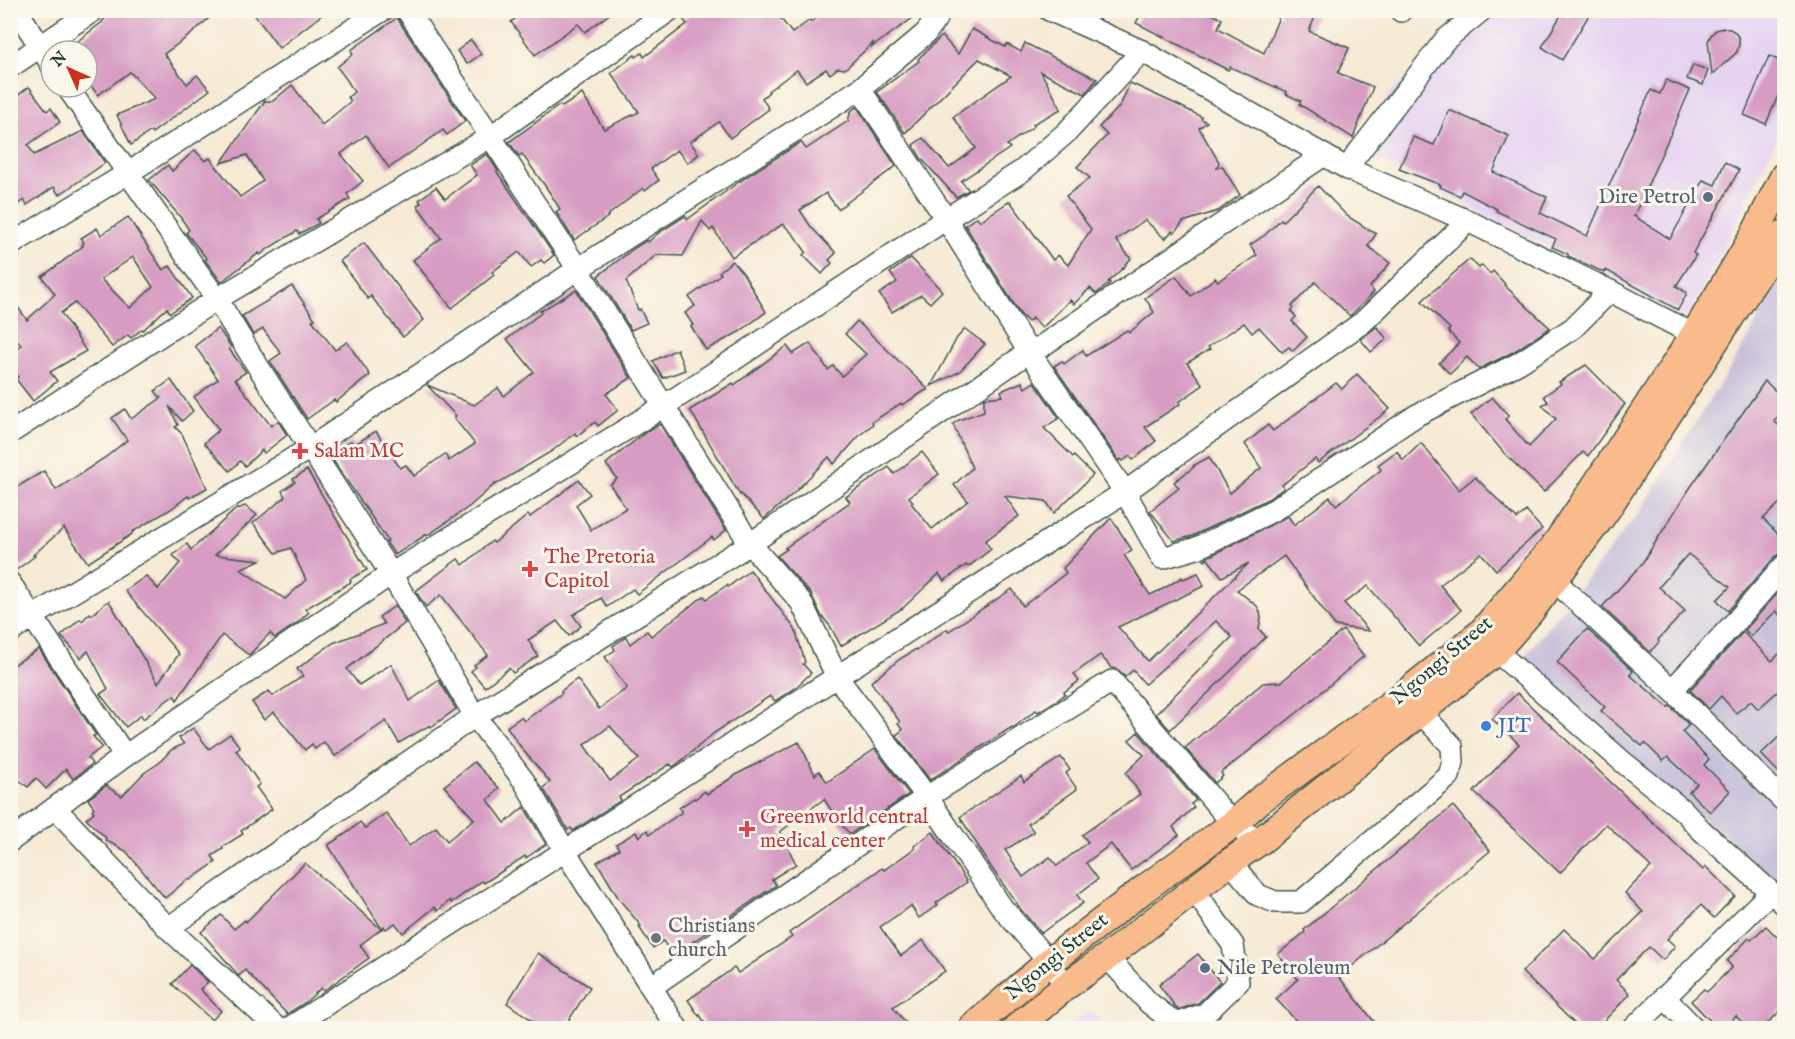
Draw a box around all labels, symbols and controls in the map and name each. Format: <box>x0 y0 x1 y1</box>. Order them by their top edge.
north arrow <box>39 39 99 99</box>
text: N <box>47 48 72 72</box>
place label: Dire Petrol <box>1598 184 1696 211</box>
marker: Dire Petrol <box>1701 190 1715 204</box>
place label: Salam MC <box>314 438 404 465</box>
marker: Salam MC <box>291 442 309 460</box>
place label: The Pretoria Capitol <box>544 544 656 595</box>
marker: The Pretoria Capitol <box>521 560 539 578</box>
street label: Ngongi Street <box>1385 610 1499 712</box>
place label: JIT <box>1496 713 1532 740</box>
marker: JIT <box>1479 719 1493 733</box>
place label: Greenworld central medical center <box>760 804 928 855</box>
marker: Greenworld central medical center <box>738 820 756 838</box>
street label: Ngongi Street <box>1000 907 1114 1007</box>
place label: Christians church <box>668 913 755 964</box>
marker: Christians church <box>649 931 663 945</box>
place label: Nile Petroleum <box>1217 955 1351 982</box>
marker: Nile Petroleum <box>1198 961 1212 975</box>

